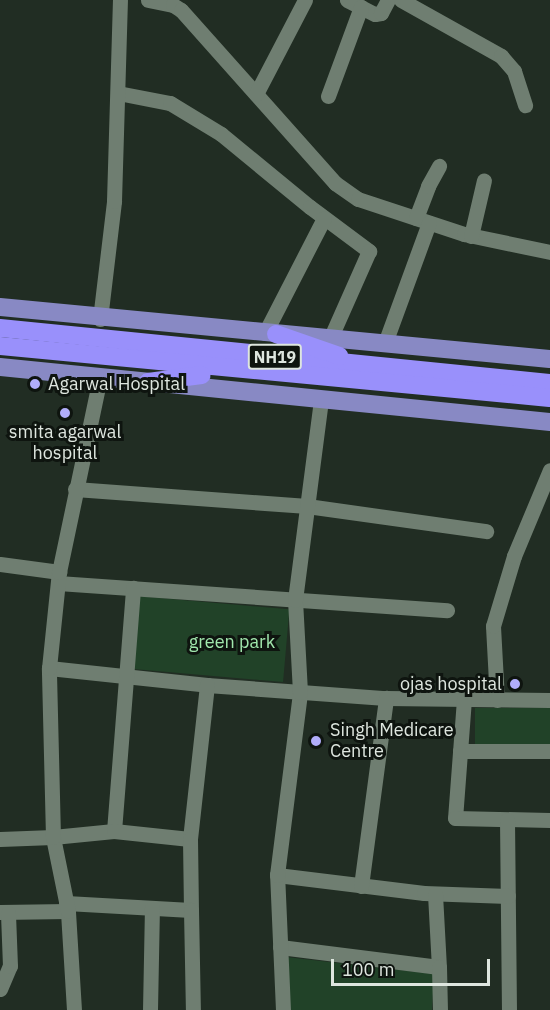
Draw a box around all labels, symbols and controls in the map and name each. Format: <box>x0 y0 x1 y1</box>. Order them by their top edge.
road number: NH19 <box>246 344 304 370</box>
place label: Agarwal Hospital <box>48 373 185 395</box>
marker: Agarwal Hospital <box>26 375 44 393</box>
marker: smita agarwal hospital <box>58 406 72 420</box>
place label: smita agarwal hospital <box>9 422 121 464</box>
park label: green park <box>189 631 275 653</box>
place label: ojas hospital <box>400 673 502 695</box>
marker: ojas hospital <box>506 675 524 693</box>
place label: Singh Medicare Centre <box>330 720 454 762</box>
marker: Singh Medicare Centre <box>307 732 325 750</box>
scale bar <box>334 947 493 985</box>
text: 100 m <box>342 958 394 981</box>

